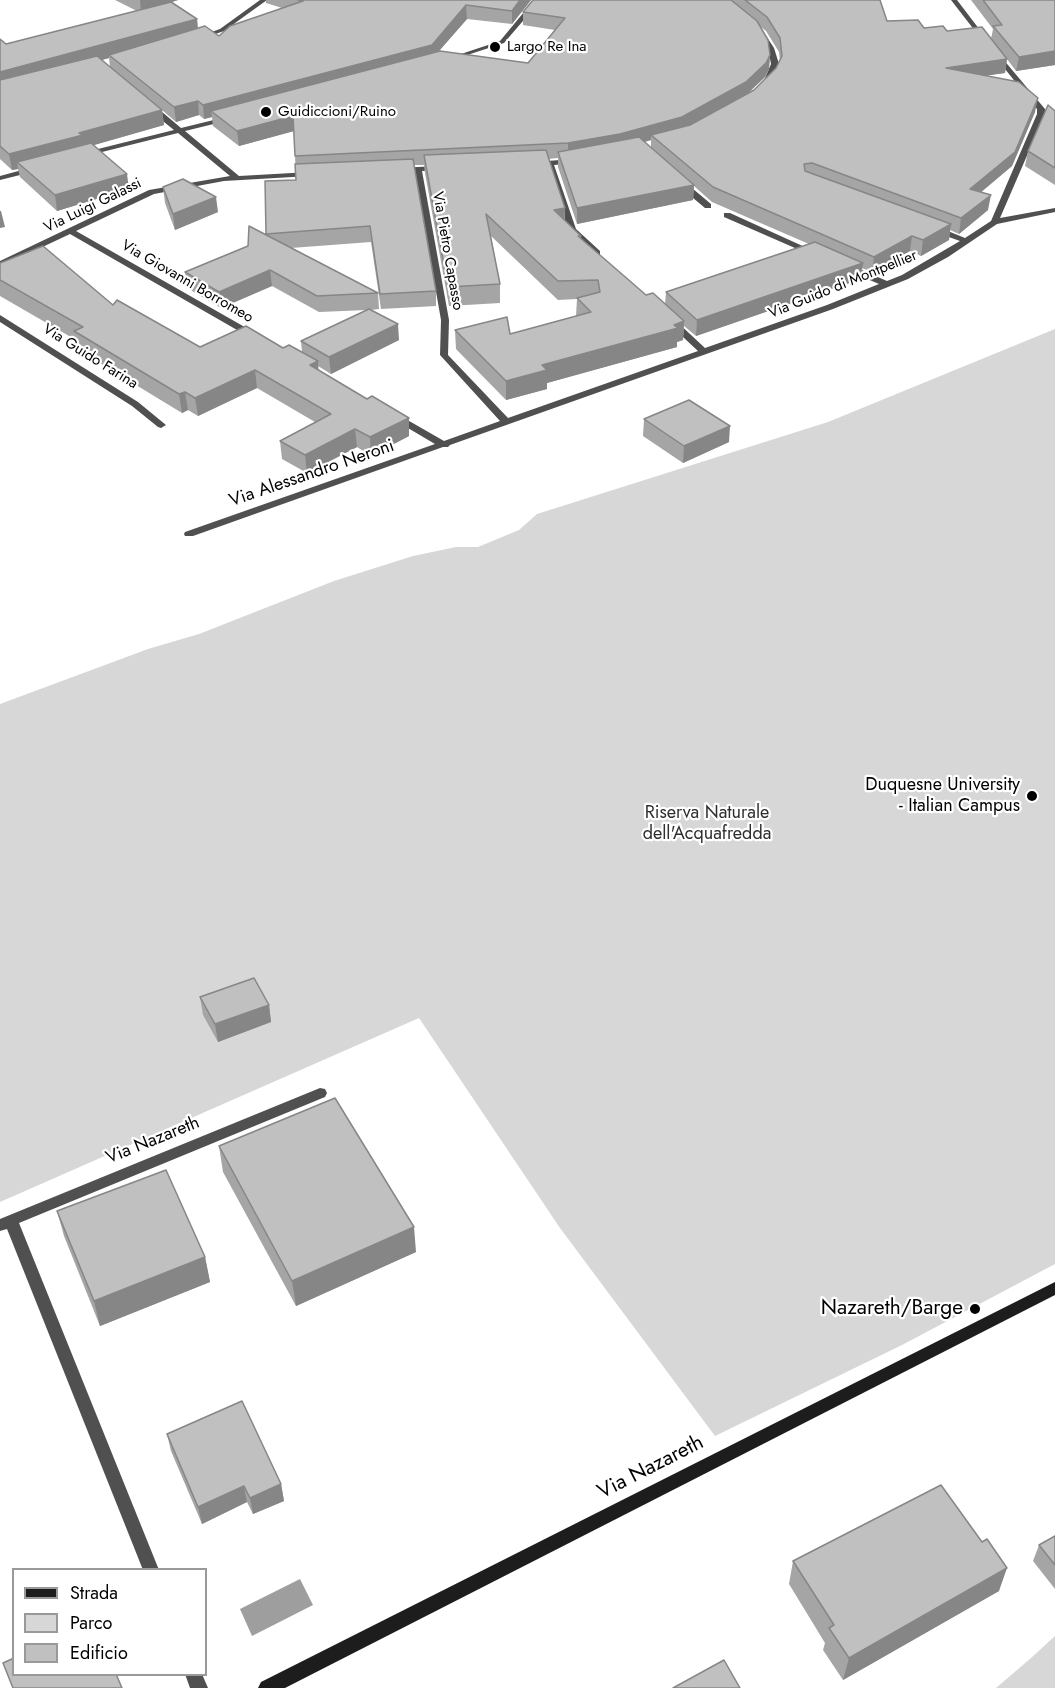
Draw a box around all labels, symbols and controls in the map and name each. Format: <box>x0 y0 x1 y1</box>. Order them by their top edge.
place label: Largo Re Ina <box>507 38 587 56</box>
marker: Largo Re Ina <box>488 40 502 54</box>
place label: Guidiccioni/Ruino <box>278 103 396 121</box>
marker: Guidiccioni/Ruino <box>259 105 273 119</box>
street label: Via Luigi Galassi <box>41 175 145 237</box>
street label: Via Pietro Capasso <box>428 190 466 312</box>
street label: Via Giovanni Borromeo <box>118 237 256 327</box>
street label: Via Guido di Montpellier <box>766 247 920 323</box>
street label: Via Guido Farina <box>39 321 141 393</box>
street label: Via Alessandro Neroni <box>227 436 397 512</box>
place label: Duquesne University - Italian Campus <box>865 775 1020 818</box>
marker: Duquesne University - Italian Campus <box>1025 789 1039 803</box>
park label: Riserva Naturale dell'Acquafredda <box>643 803 771 846</box>
street label: Via Nazareth <box>103 1112 203 1170</box>
place label: Nazareth/Barge <box>821 1296 963 1322</box>
marker: Nazareth/Barge <box>968 1302 982 1316</box>
street label: Via Nazareth <box>594 1431 708 1505</box>
legend <box>12 1568 207 1676</box>
text: Strada <box>70 1580 118 1606</box>
text: Parco <box>70 1610 112 1636</box>
text: Edificio <box>70 1640 128 1666</box>

